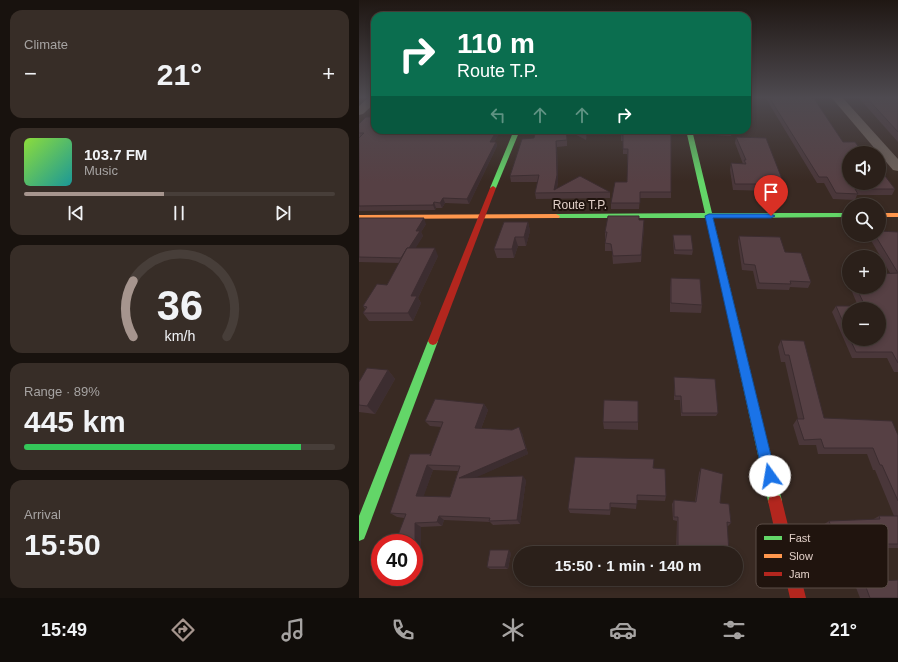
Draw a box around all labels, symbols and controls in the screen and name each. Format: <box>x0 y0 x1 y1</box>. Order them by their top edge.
icon: right <box>391 28 443 80</box>
text: 110 m <box>457 28 535 59</box>
text: Climate <box>24 37 68 52</box>
text: 21° <box>157 58 202 91</box>
text: − <box>24 61 37 86</box>
text: + <box>322 61 335 86</box>
text: Route T.P. <box>457 61 538 81</box>
icon: left <box>487 104 509 126</box>
icon: ahead <box>529 104 551 126</box>
icon: ahead <box>571 104 593 126</box>
icon: right <box>613 104 635 126</box>
text: 103.7 FM <box>84 146 147 163</box>
map controls <box>842 146 886 346</box>
button: sound <box>842 146 886 190</box>
text: Music <box>84 163 118 178</box>
pin <box>754 175 788 216</box>
icon: arrive <box>760 181 782 203</box>
street label: Route T.P. <box>553 198 607 212</box>
button: search <box>842 198 886 242</box>
icon: previous <box>65 202 87 224</box>
icon: pause <box>168 202 190 224</box>
icon: next <box>272 202 294 224</box>
button: + <box>842 250 886 294</box>
text: 36 <box>156 282 203 329</box>
button: − <box>842 302 886 346</box>
text: km/h <box>164 328 195 344</box>
text: Range · 89% <box>24 384 100 399</box>
text: 445 km <box>24 405 126 438</box>
position arrow <box>749 455 791 497</box>
text: Arrival <box>24 507 61 522</box>
legend <box>756 524 888 588</box>
text: 15:50 <box>24 528 101 561</box>
text: Fast <box>789 532 810 544</box>
speed limit sign: 40 <box>371 534 423 586</box>
text: Slow <box>789 550 813 562</box>
text: 15:50 · 1 min · 140 m <box>555 557 701 574</box>
text: Jam <box>789 568 810 580</box>
icon: directions <box>169 616 197 644</box>
icon: music <box>279 616 307 644</box>
icon: phone <box>389 616 417 644</box>
icon: climate <box>499 616 527 644</box>
icon: car <box>609 616 637 644</box>
icon: filters <box>720 616 748 644</box>
text: 15:49 <box>41 620 87 640</box>
text: 21° <box>830 620 857 640</box>

